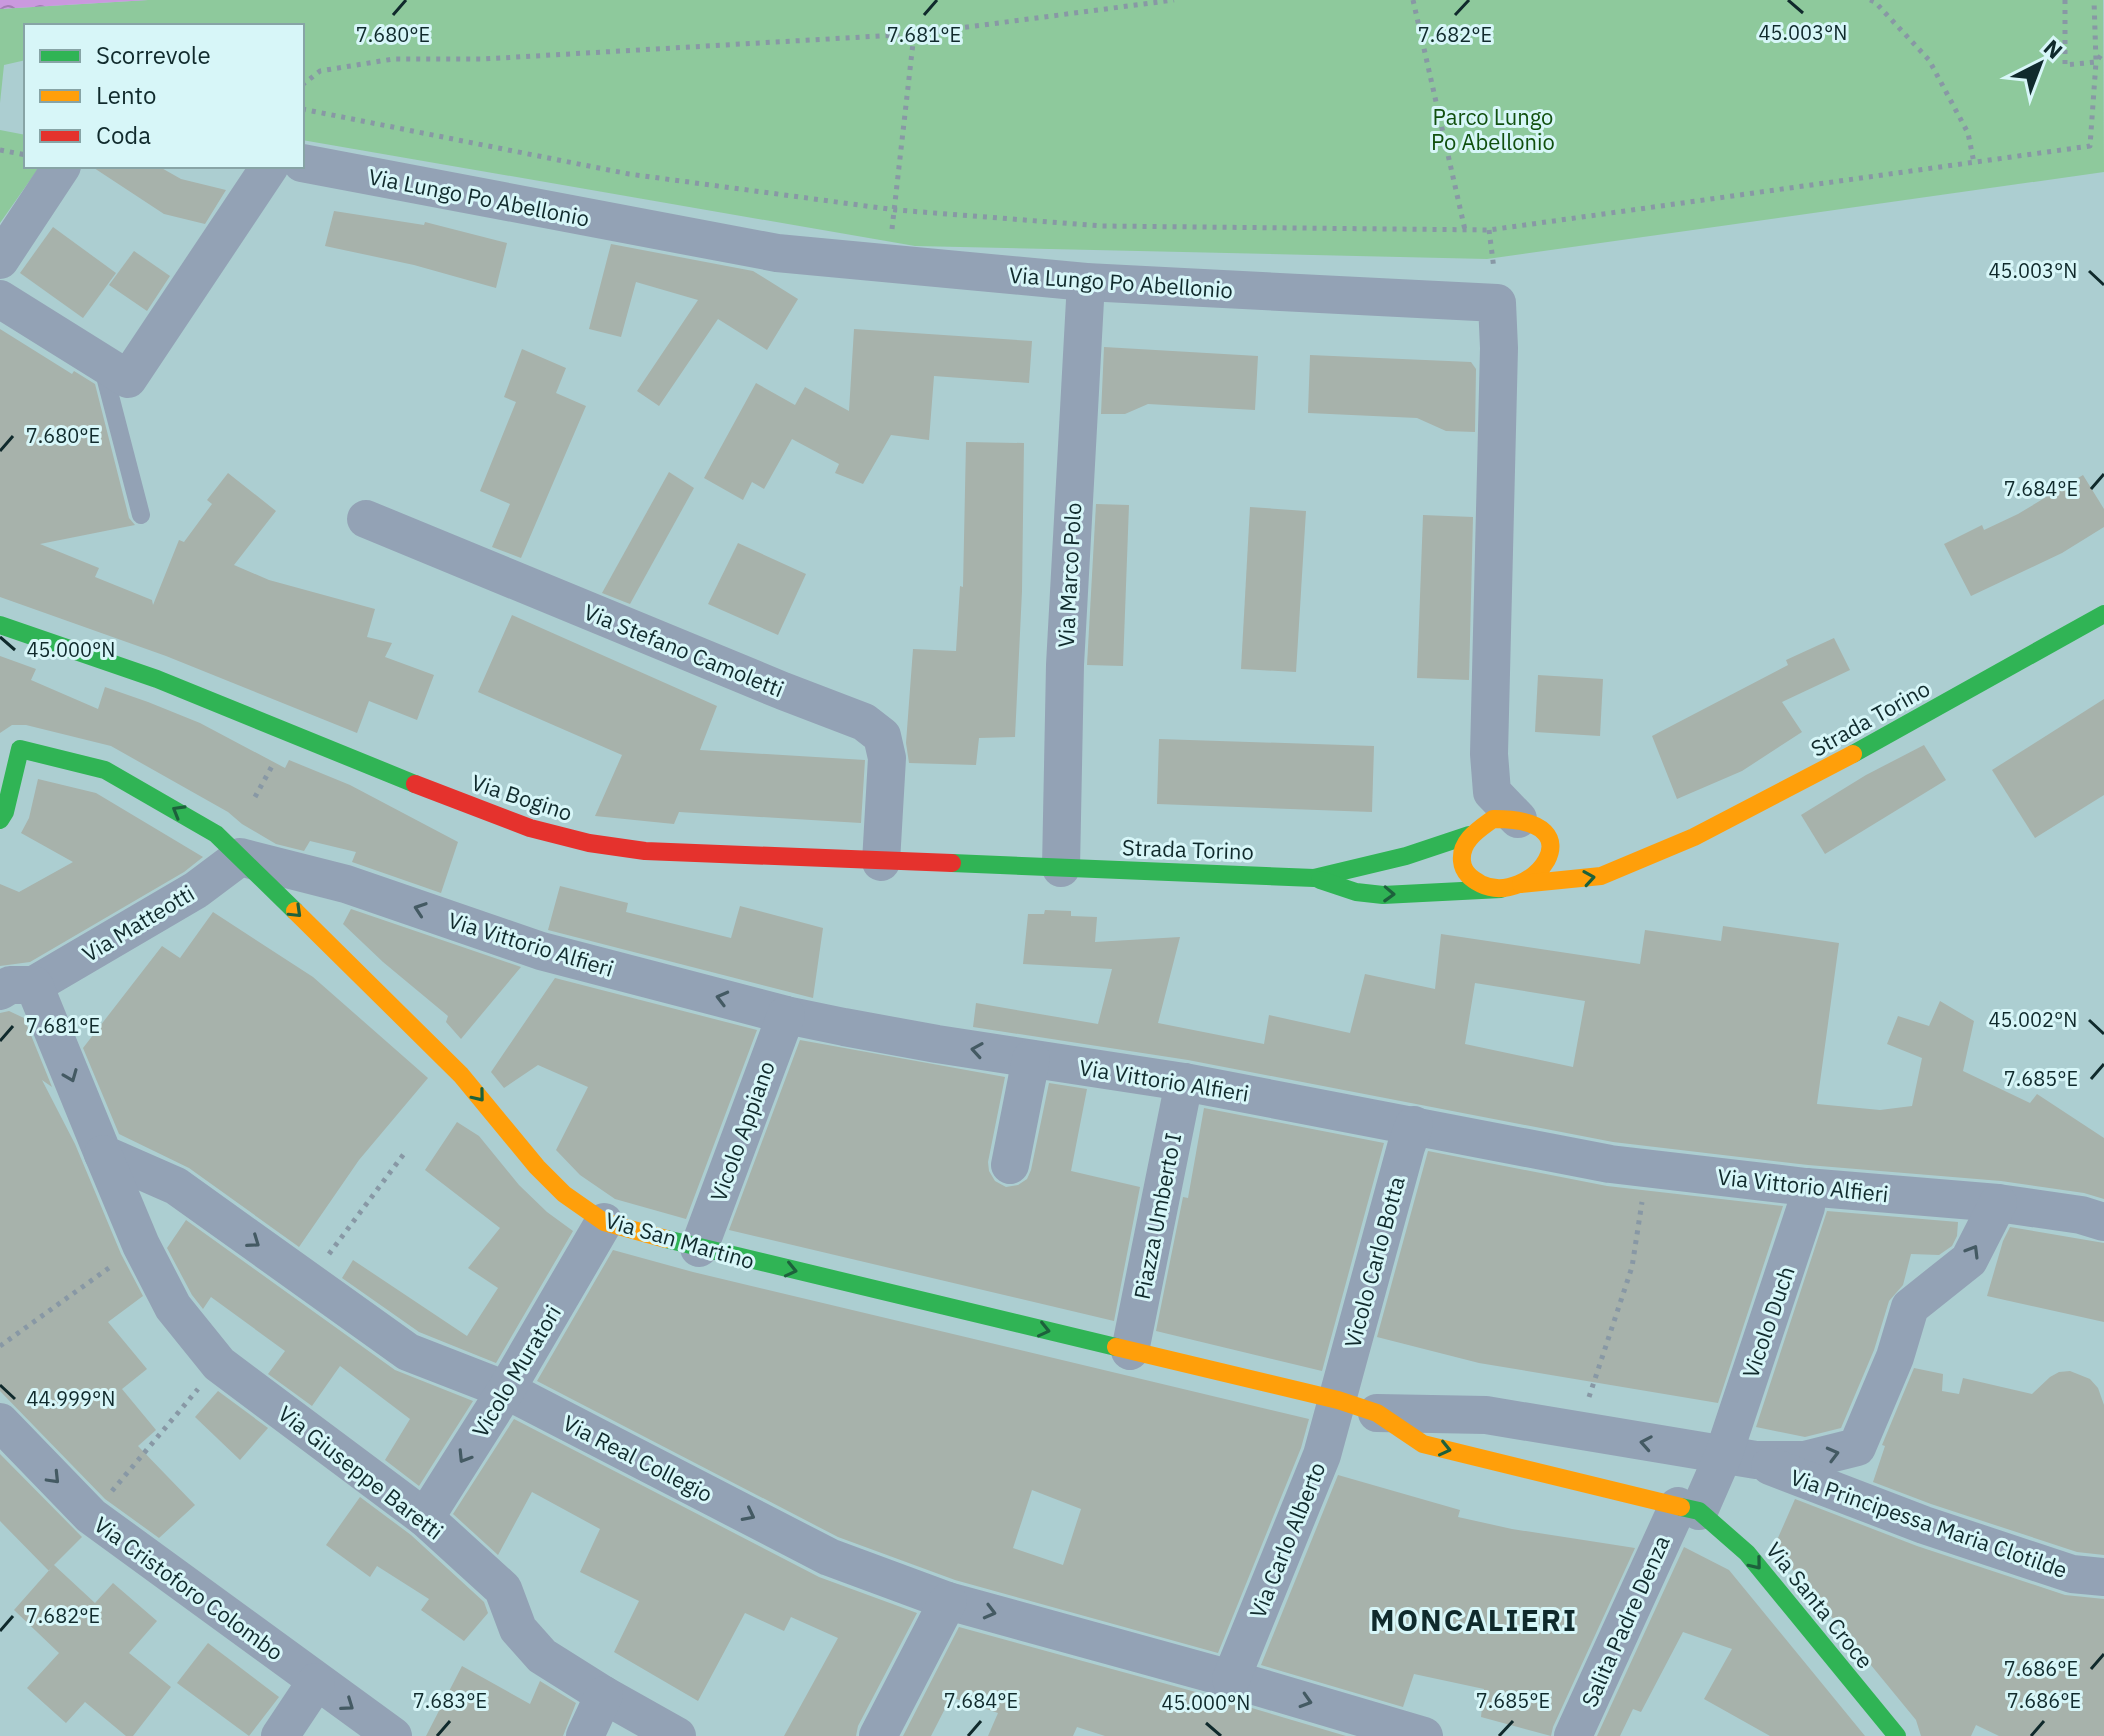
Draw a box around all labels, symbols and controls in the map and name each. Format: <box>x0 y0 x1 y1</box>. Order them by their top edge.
text: 45.003°N <box>1759 19 1847 46</box>
text: 7.680°E <box>356 21 430 48</box>
text: 7.681°E <box>887 21 961 48</box>
text: 7.682°E <box>1418 21 1492 48</box>
legend <box>24 24 304 168</box>
north arrow <box>2000 24 2080 104</box>
text: N <box>2038 33 2069 65</box>
text: Scorrevole <box>96 39 211 71</box>
text: Lento <box>96 79 156 111</box>
park label: Parco Lungo Po Abellonio <box>1431 102 1555 156</box>
text: Coda <box>96 119 151 151</box>
street label: Via Lungo Po Abellonio <box>366 161 592 233</box>
text: 45.003°N <box>1989 257 2077 284</box>
street label: Via Lungo Po Abellonio <box>1008 260 1234 304</box>
text: 7.680°E <box>26 422 100 449</box>
text: 7.684°E <box>2004 475 2078 502</box>
street label: Via Marco Polo <box>1051 502 1087 648</box>
street label: Via Stefano Camoletti <box>580 597 788 703</box>
text: 45.000°N <box>27 636 115 663</box>
street label: Strada Torino <box>1805 673 1935 763</box>
street label: Via Bogino <box>468 767 576 827</box>
one-way arrow <box>172 805 186 821</box>
street label: Strada Torino <box>1122 832 1254 866</box>
one-way arrow <box>1583 870 1596 887</box>
street label: Via Matteotti <box>77 878 199 968</box>
one-way arrow <box>1383 886 1396 903</box>
one-way arrow <box>287 903 301 917</box>
one-way arrow <box>413 903 427 919</box>
street label: Via Vittorio Alfieri <box>445 905 617 983</box>
one-way arrow <box>716 991 730 1008</box>
text: 45.002°N <box>1989 1006 2077 1033</box>
text: 7.681°E <box>26 1012 100 1039</box>
one-way arrow <box>970 1042 984 1059</box>
street label: Via Vittorio Alfieri <box>1077 1052 1251 1108</box>
street label: Vicolo Appiano <box>703 1057 781 1205</box>
text: 7.685°E <box>2004 1065 2078 1092</box>
one-way arrow <box>61 1068 78 1082</box>
one-way arrow <box>469 1087 483 1102</box>
street label: Piazza Umberto I <box>1127 1130 1187 1302</box>
street label: Via Vittorio Alfieri <box>1716 1162 1890 1208</box>
street label: Vicolo Carlo Botta <box>1337 1173 1411 1351</box>
street label: Via San Martino <box>602 1205 758 1275</box>
one-way arrow <box>246 1232 260 1246</box>
one-way arrow <box>1963 1245 1979 1260</box>
one-way arrow <box>784 1261 798 1278</box>
street label: Vicolo Duch <box>1735 1262 1801 1382</box>
street label: Vicolo Muratori <box>465 1300 567 1442</box>
one-way arrow <box>1037 1321 1051 1338</box>
text: 44.999°N <box>27 1385 115 1412</box>
street label: Via Giuseppe Baretti <box>273 1399 449 1545</box>
street label: Via Real Collegio <box>558 1408 718 1508</box>
one-way arrow <box>1639 1435 1653 1452</box>
one-way arrow <box>1438 1440 1452 1457</box>
one-way arrow <box>1825 1446 1839 1463</box>
one-way arrow <box>458 1448 473 1463</box>
street label: Via Carlo Alberto <box>1242 1458 1332 1622</box>
street label: Via Principessa Maria Clotilde <box>1787 1462 2071 1584</box>
one-way arrow <box>45 1469 59 1484</box>
one-way arrow <box>741 1506 756 1521</box>
street label: Via Cristoforo Colombo <box>89 1510 289 1666</box>
street label: Salita Padre Denza <box>1574 1530 1676 1711</box>
street label: Via Santa Croce <box>1760 1536 1880 1674</box>
one-way arrow <box>1746 1555 1761 1569</box>
district label: MONCALIERI <box>1370 1600 1578 1639</box>
text: 7.682°E <box>26 1602 100 1629</box>
one-way arrow <box>982 1603 996 1620</box>
text: 7.686°E <box>2004 1655 2078 1682</box>
text: 7.683°E <box>413 1687 487 1714</box>
text: 7.684°E <box>944 1687 1018 1714</box>
text: 7.685°E <box>1476 1687 1550 1714</box>
text: 7.686°E <box>2007 1687 2081 1714</box>
text: 45.000°N <box>1162 1689 1250 1716</box>
one-way arrow <box>1299 1692 1313 1708</box>
one-way arrow <box>340 1695 354 1710</box>

